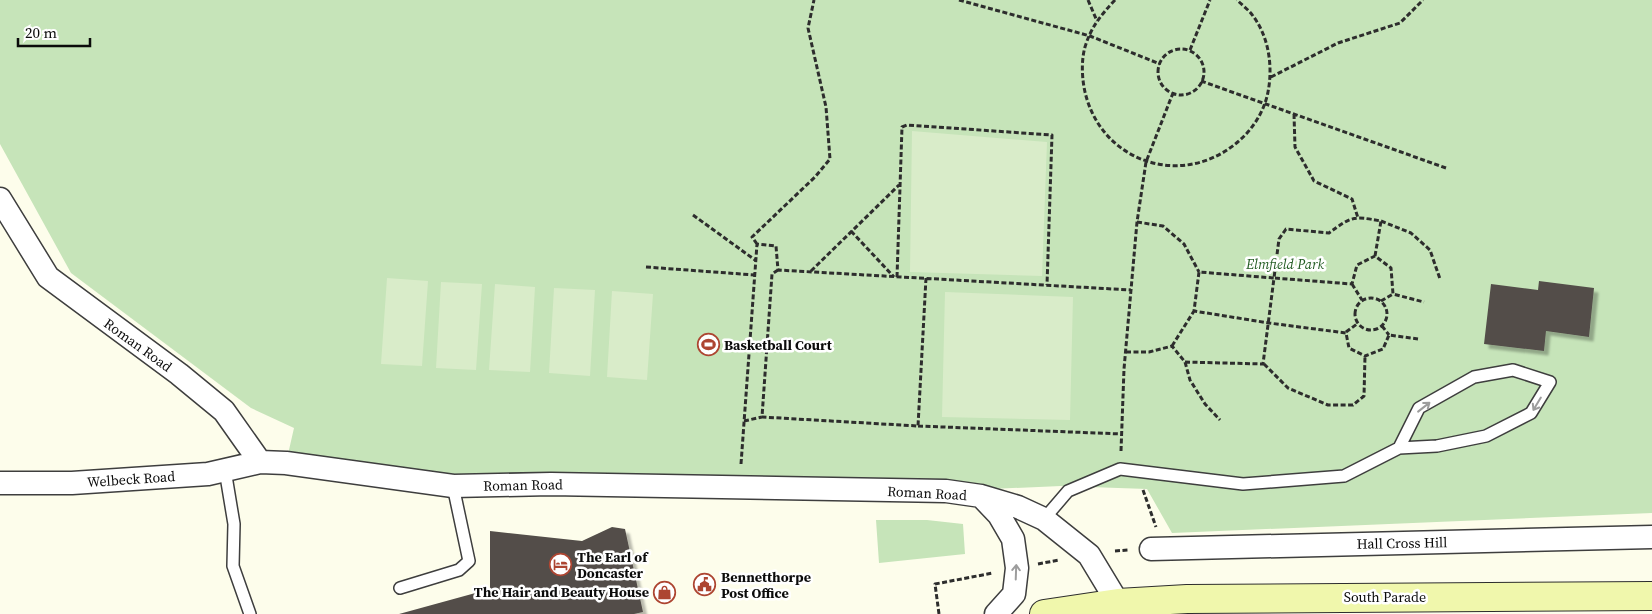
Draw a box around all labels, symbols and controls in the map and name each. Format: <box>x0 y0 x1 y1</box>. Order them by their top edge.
scale bar <box>18 15 90 47</box>
text: 20 m <box>25 22 57 43</box>
park label: Elmfield Park <box>1245 254 1324 274</box>
street label: Roman Road <box>100 313 176 377</box>
sports icon: Basketball Court <box>696 333 720 357</box>
place label: Basketball Court <box>724 335 833 355</box>
one-way arrow <box>1531 396 1541 410</box>
one-way arrow <box>1417 402 1431 412</box>
street label: Welbeck Road <box>86 466 176 492</box>
street label: Roman Road <box>483 474 563 496</box>
street label: Roman Road <box>887 481 967 505</box>
street label: Hall Cross Hill <box>1356 532 1448 554</box>
place label: The Earl of Doncaster <box>577 547 649 583</box>
hotel icon: The Earl of Doncaster <box>549 553 573 577</box>
one-way arrow <box>1012 564 1021 580</box>
place label: Bennetthorpe Post Office <box>721 567 811 603</box>
public building icon: Bennetthorpe Post Office <box>693 573 717 597</box>
shop icon: The Hair and Beauty House <box>653 580 677 604</box>
place label: The Hair and Beauty House <box>474 582 649 602</box>
street label: South Parade <box>1344 587 1426 607</box>

